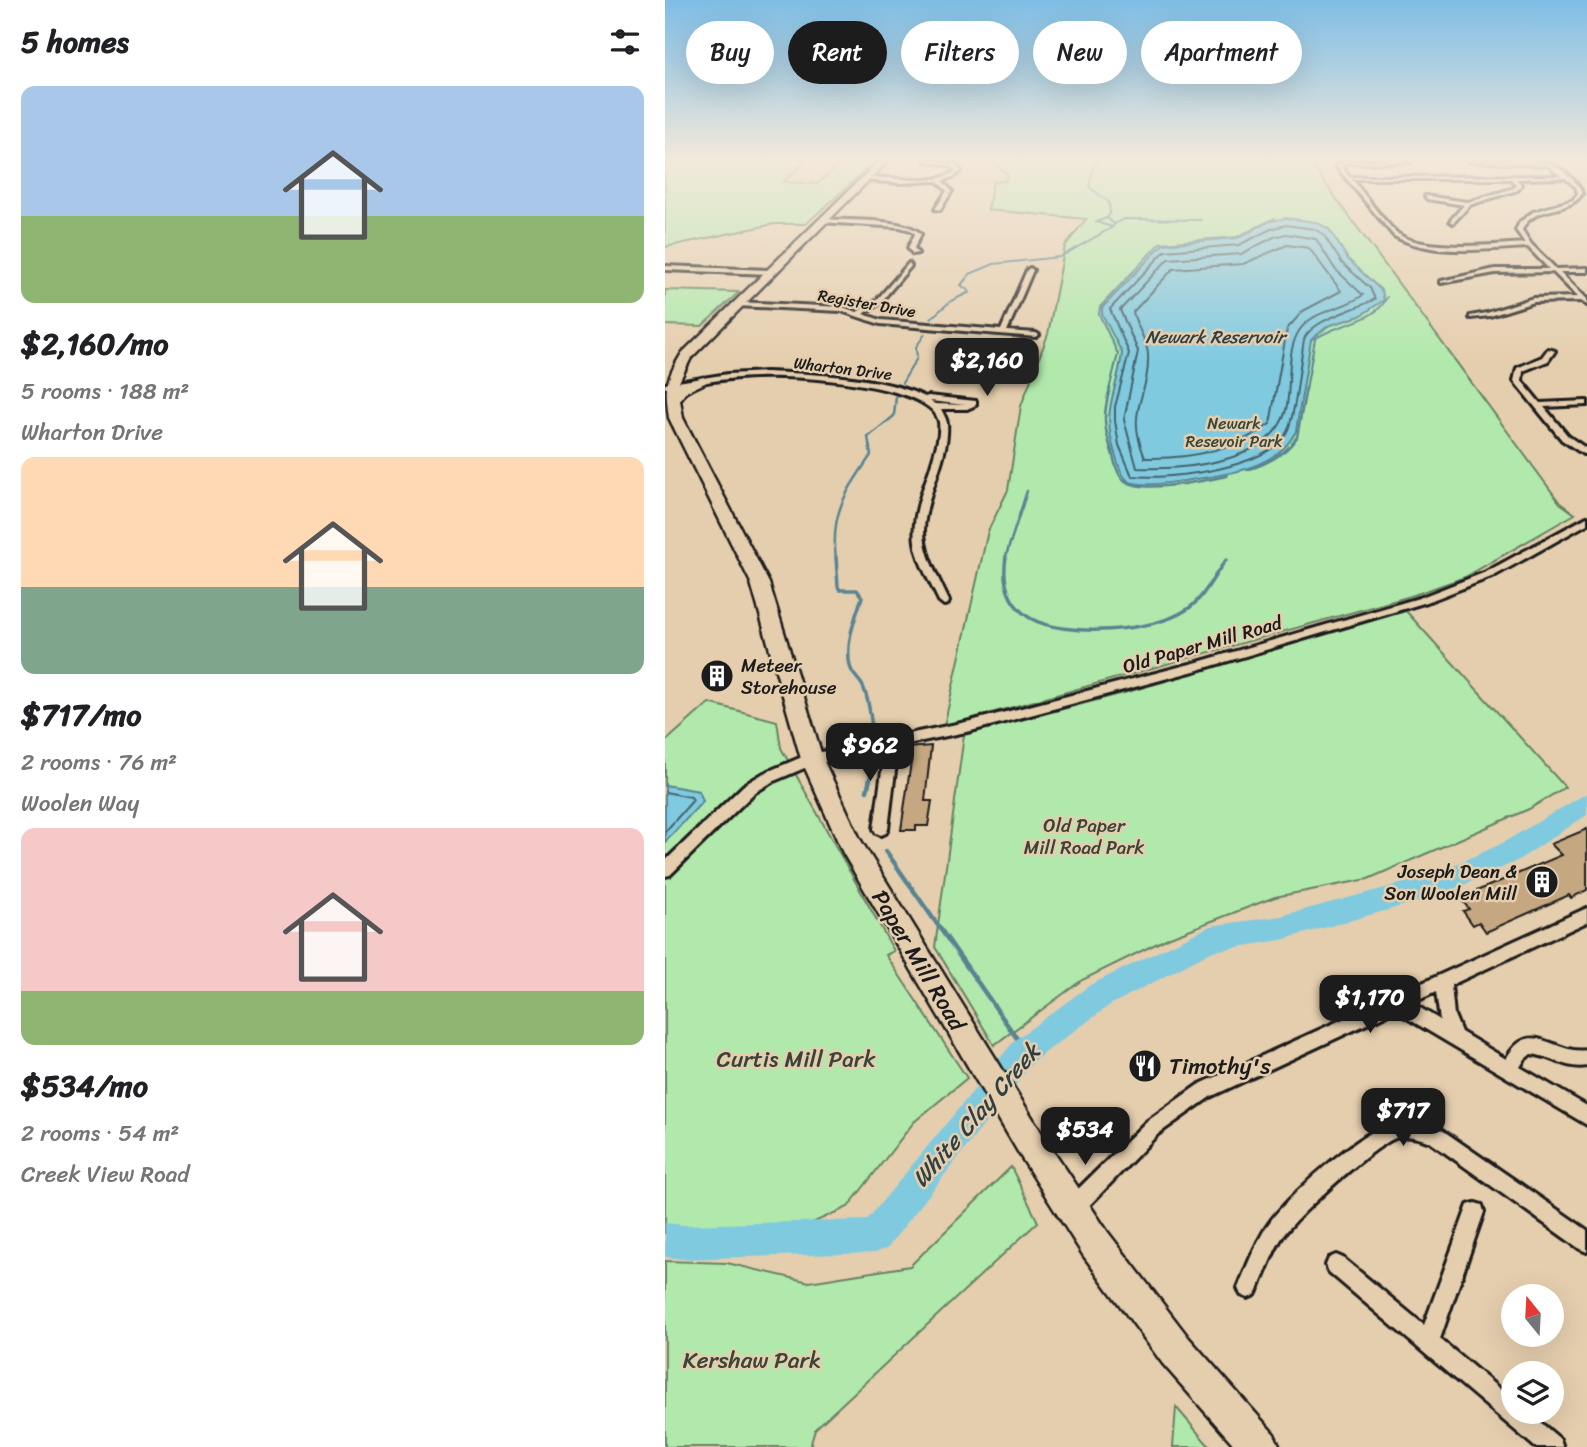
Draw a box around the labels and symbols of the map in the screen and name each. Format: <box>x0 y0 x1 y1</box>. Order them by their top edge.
street label: Register Drive <box>816 281 918 326</box>
water label: Newark Reservoir <box>1145 321 1288 353</box>
pin: $2,160 <box>930 338 1044 398</box>
street label: Wharton Drive <box>792 348 894 389</box>
park label: Newark Resevoir Park <box>1186 409 1283 456</box>
street label: Old Paper Mill Road <box>1119 605 1287 683</box>
place label: Meteer Storehouse <box>741 649 837 704</box>
building icon: Meteer Storehouse <box>698 657 736 695</box>
pin: $962 <box>829 724 911 783</box>
park label: Old Paper Mill Road Park <box>1024 809 1144 864</box>
place label: Joseph Dean & Son Woolen Mill <box>1384 855 1518 910</box>
building icon: Joseph Dean & Son Woolen Mill <box>1523 863 1561 901</box>
street label: Paper Mill Road <box>860 882 978 1041</box>
pin: $1,170 <box>1313 976 1427 1035</box>
water label: White Clay Creek <box>901 1032 1052 1197</box>
park label: Curtis Mill Park <box>717 1039 876 1080</box>
place label: Timothy's <box>1169 1046 1271 1087</box>
restaurant icon: Timothy's <box>1126 1047 1164 1085</box>
pin: $717 <box>1362 1088 1444 1148</box>
pin: $534 <box>1044 1108 1126 1167</box>
north arrow <box>1501 1284 1565 1348</box>
park label: Kershaw Park <box>683 1340 821 1381</box>

